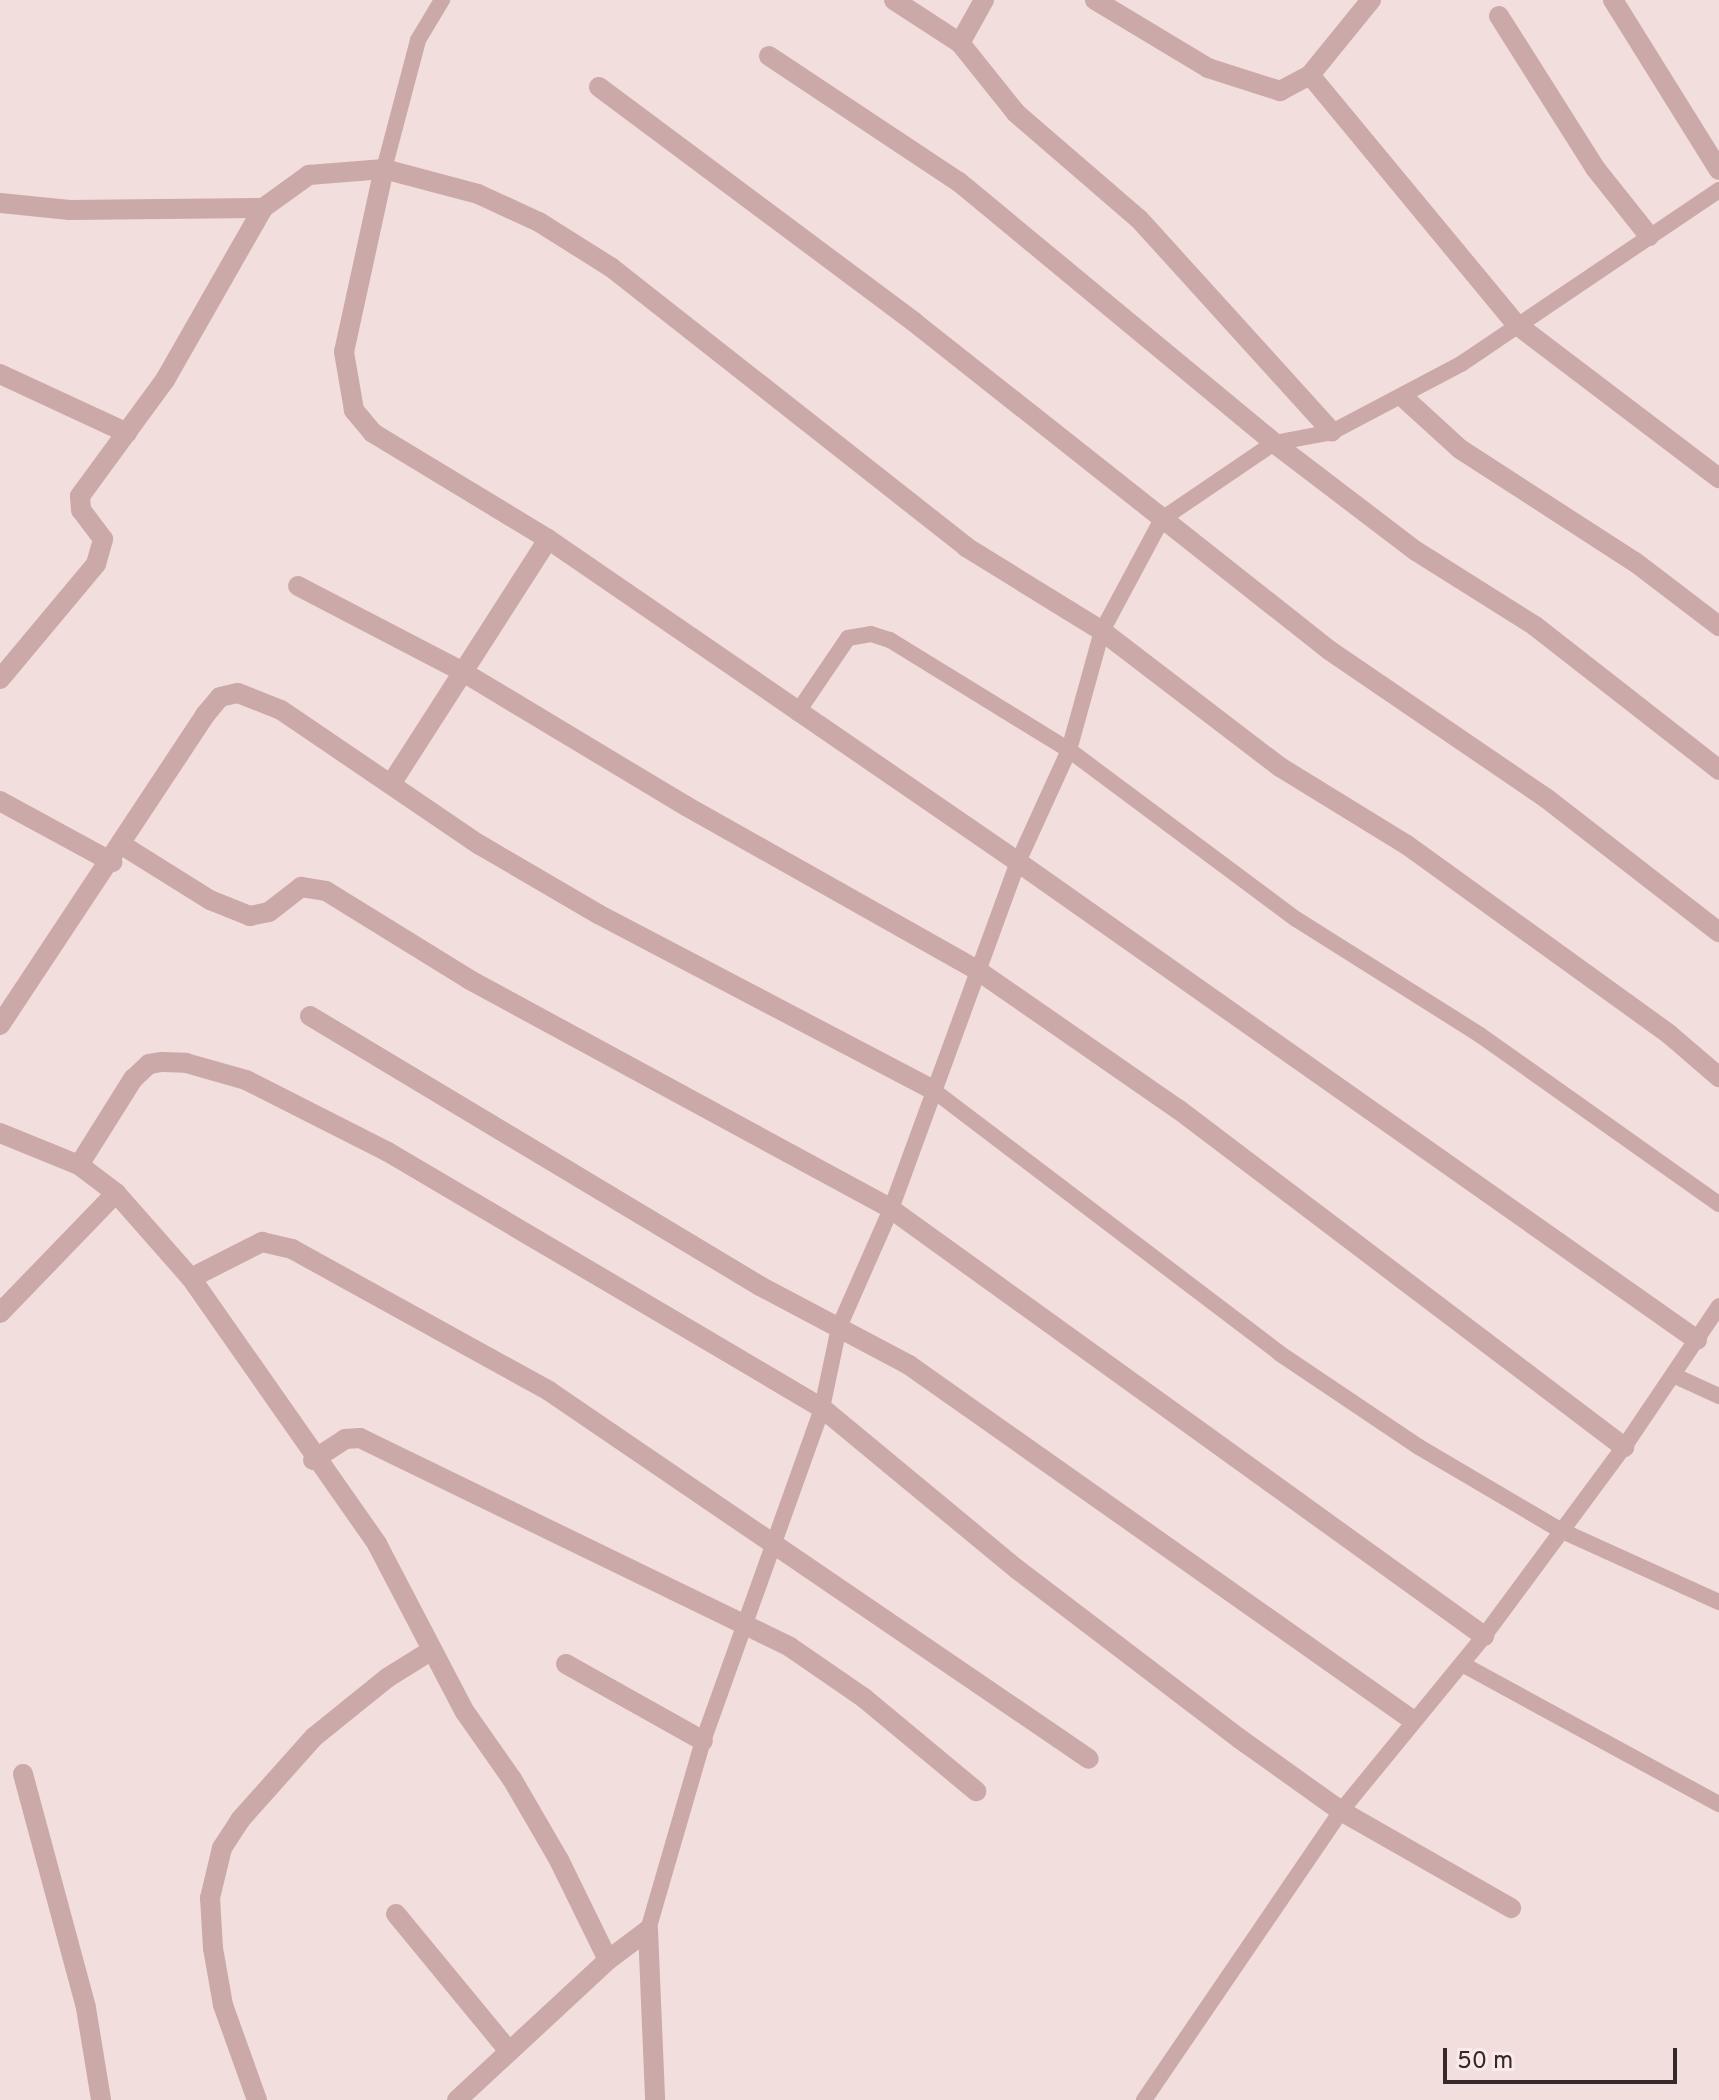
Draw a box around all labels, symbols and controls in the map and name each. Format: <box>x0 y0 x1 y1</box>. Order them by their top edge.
scale bar <box>1447 2032 1681 2082</box>
text: 50 m <box>1457 2047 1513 2077</box>

